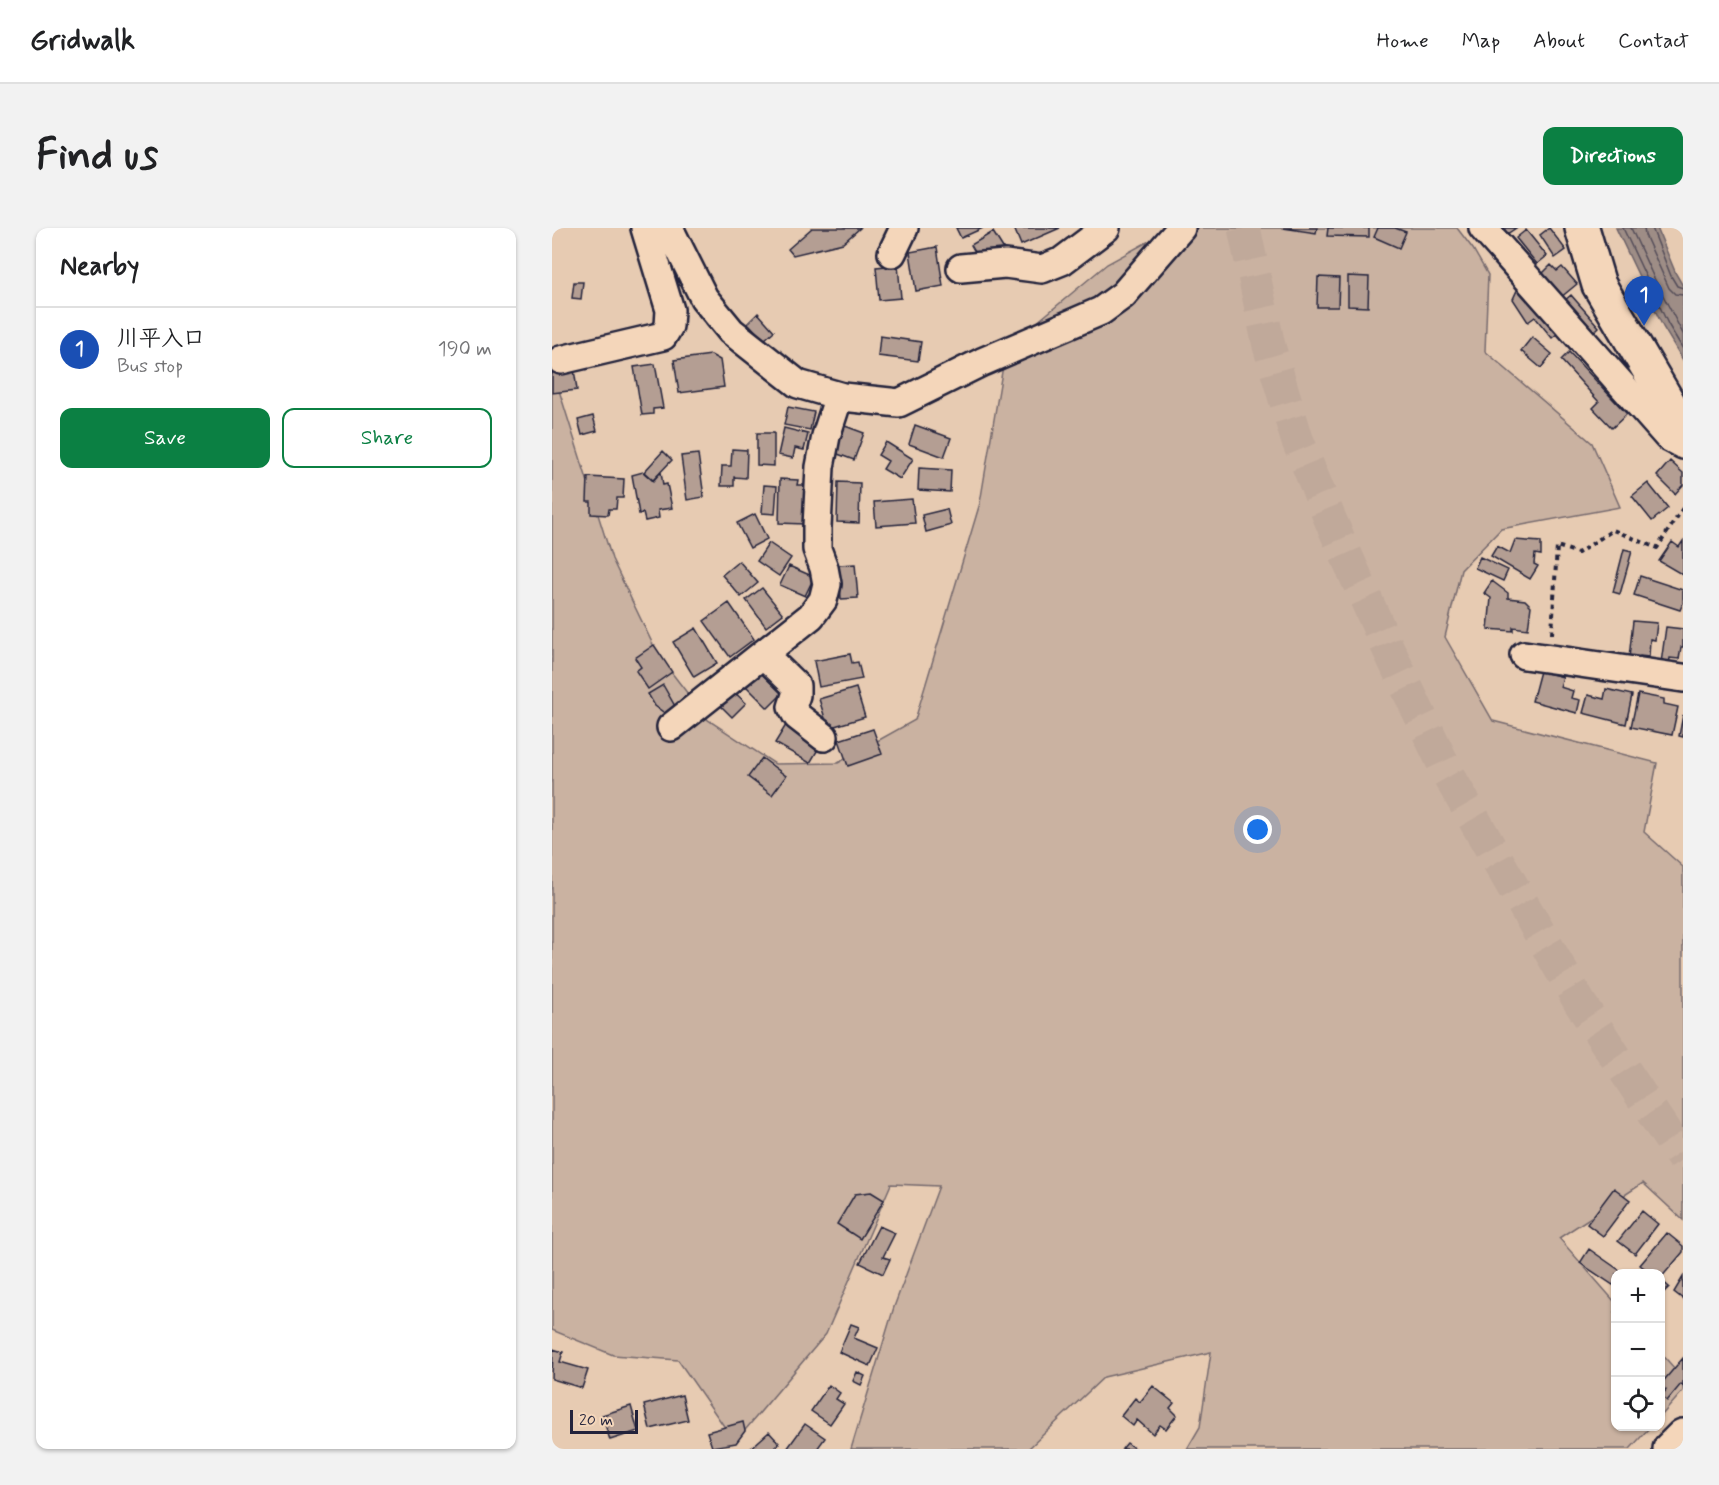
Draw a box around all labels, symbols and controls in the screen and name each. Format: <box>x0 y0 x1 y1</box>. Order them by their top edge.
text: Gridwalk <box>30 23 135 60</box>
text: Home <box>1377 27 1429 55</box>
text: Map <box>1462 27 1500 55</box>
text: About <box>1533 27 1585 55</box>
text: Contact <box>1618 27 1689 55</box>
button: Directions <box>1543 127 1683 185</box>
text: Find us <box>36 129 158 184</box>
text: Nearby <box>60 250 139 284</box>
pin: 1 <box>1624 276 1664 326</box>
text: 川平入口 <box>117 325 205 353</box>
text: 1 <box>75 336 84 363</box>
text: 190 m <box>438 336 492 363</box>
text: Bus stop <box>117 353 183 380</box>
button: Save <box>60 408 270 468</box>
button: Share <box>282 408 492 468</box>
your location <box>1243 815 1272 844</box>
map controls <box>1611 1269 1665 1431</box>
button: + <box>1611 1269 1665 1323</box>
button: − <box>1611 1323 1665 1377</box>
button: locate <box>1611 1377 1665 1431</box>
scale bar <box>570 1407 638 1434</box>
text: 20 m <box>579 1410 613 1431</box>

